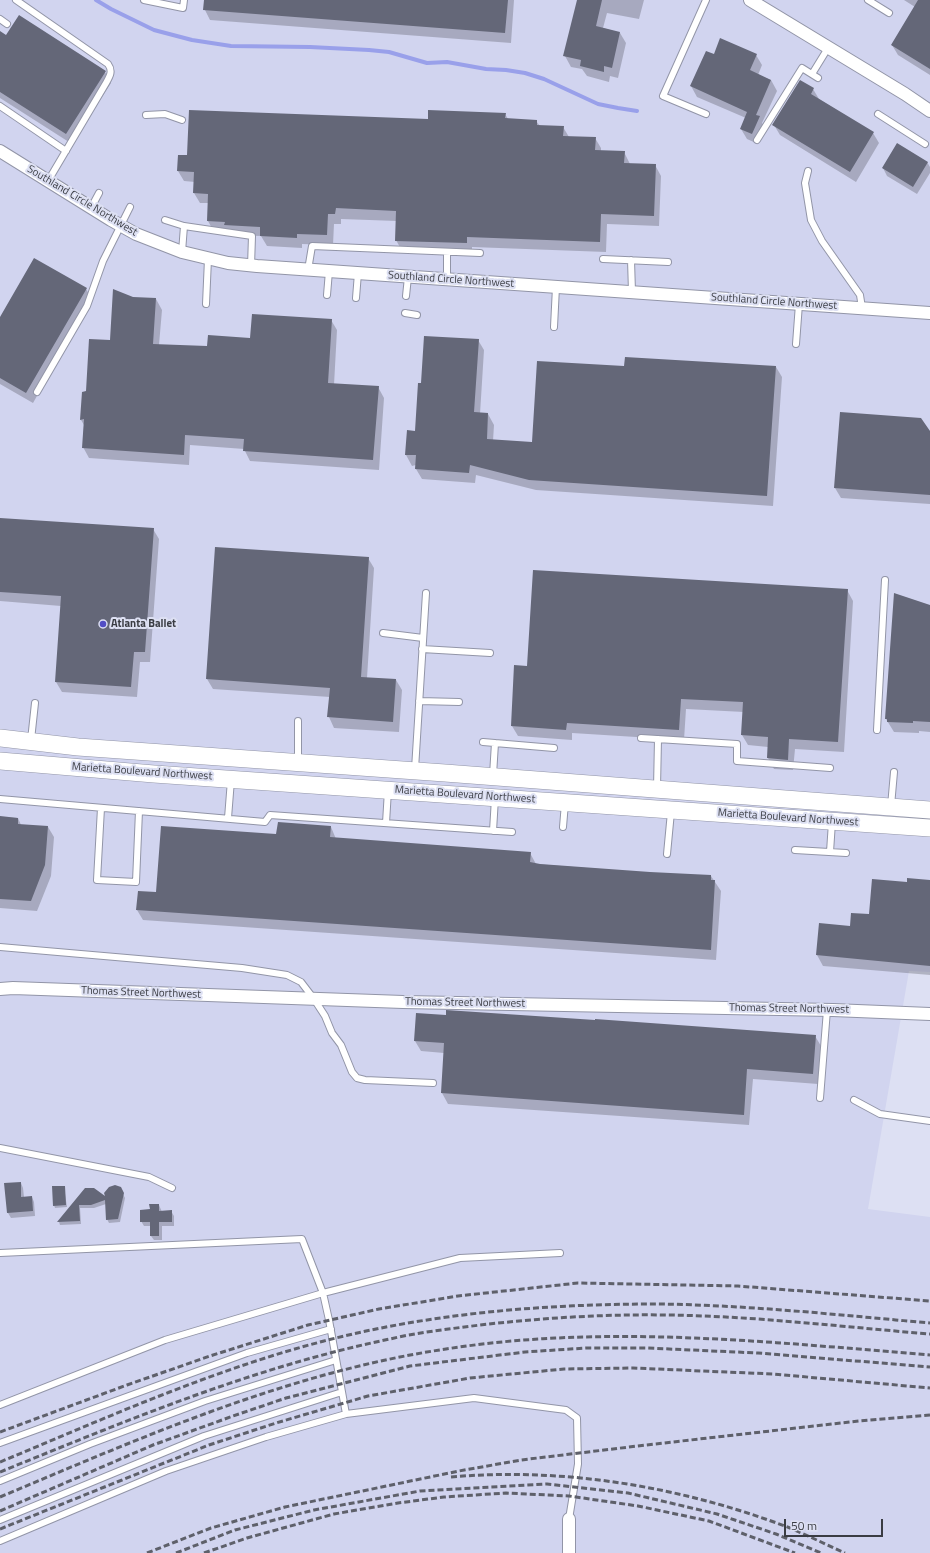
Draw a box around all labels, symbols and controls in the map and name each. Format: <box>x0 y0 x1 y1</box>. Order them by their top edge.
street label: Southland Circle Northwest <box>24 163 140 239</box>
street label: Southland Circle Northwest <box>387 269 515 291</box>
street label: Southland Circle Northwest <box>710 291 838 313</box>
place label: Atlanta Ballet <box>111 617 176 631</box>
marker: Atlanta Ballet <box>98 619 108 629</box>
street label: Marietta Boulevard Northwest <box>71 761 213 783</box>
street label: Marietta Boulevard Northwest <box>394 784 536 806</box>
street label: Marietta Boulevard Northwest <box>717 807 859 829</box>
street label: Thomas Street Northwest <box>81 984 201 1002</box>
street label: Thomas Street Northwest <box>405 995 525 1011</box>
street label: Thomas Street Northwest <box>729 1001 849 1017</box>
scale bar <box>786 1511 885 1537</box>
text: 50 m <box>791 1516 817 1535</box>

